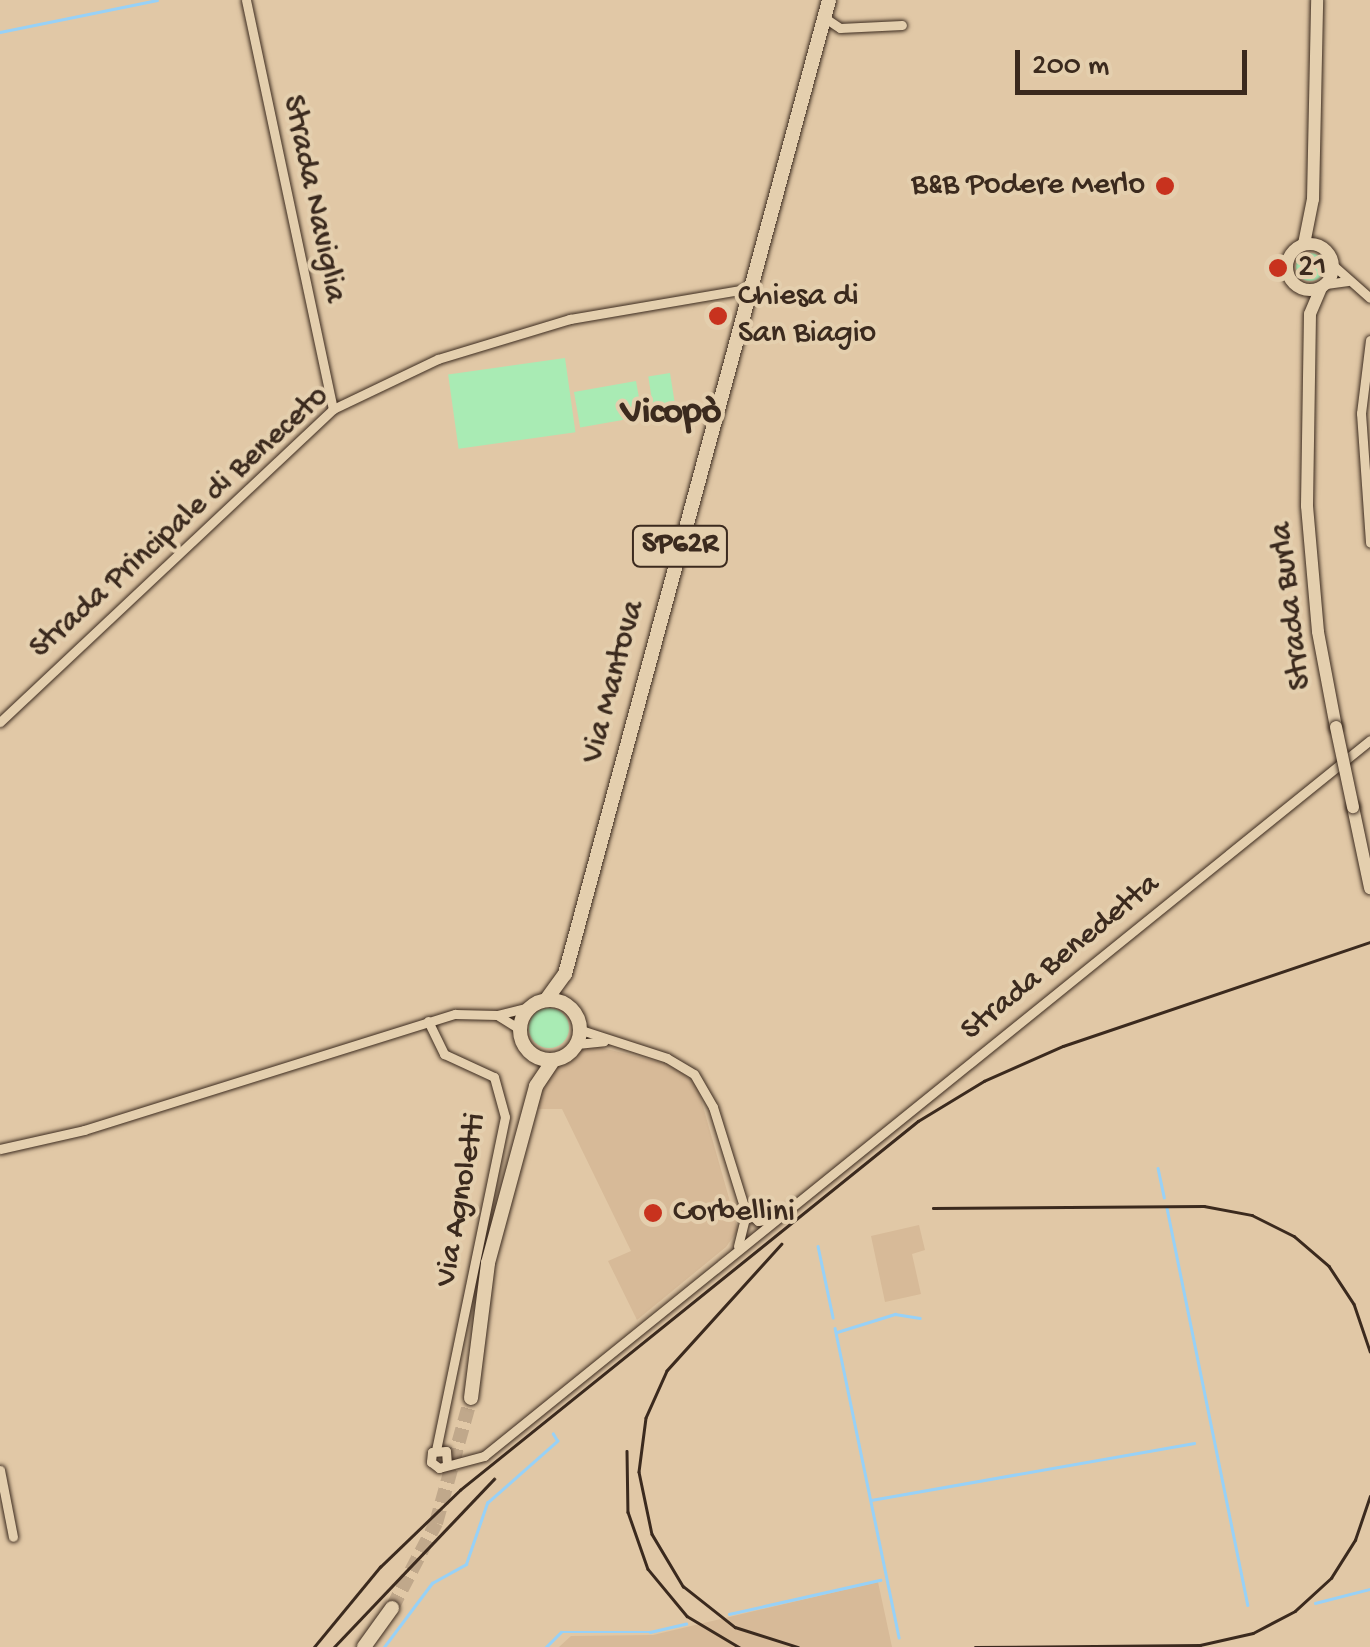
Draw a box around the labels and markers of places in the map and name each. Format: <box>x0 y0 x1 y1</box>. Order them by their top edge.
place label: B&B Podere Merlo <box>911 167 1145 205</box>
marker: B&B Podere Merlo <box>1154 175 1176 197</box>
place label: 21 <box>1298 249 1327 287</box>
marker: 21 <box>1267 257 1289 279</box>
place label: Chiesa di San Biagio <box>738 279 876 354</box>
marker: Chiesa di San Biagio <box>707 305 729 327</box>
place label: Corbellini <box>673 1194 795 1232</box>
marker: Corbellini <box>642 1202 664 1224</box>

